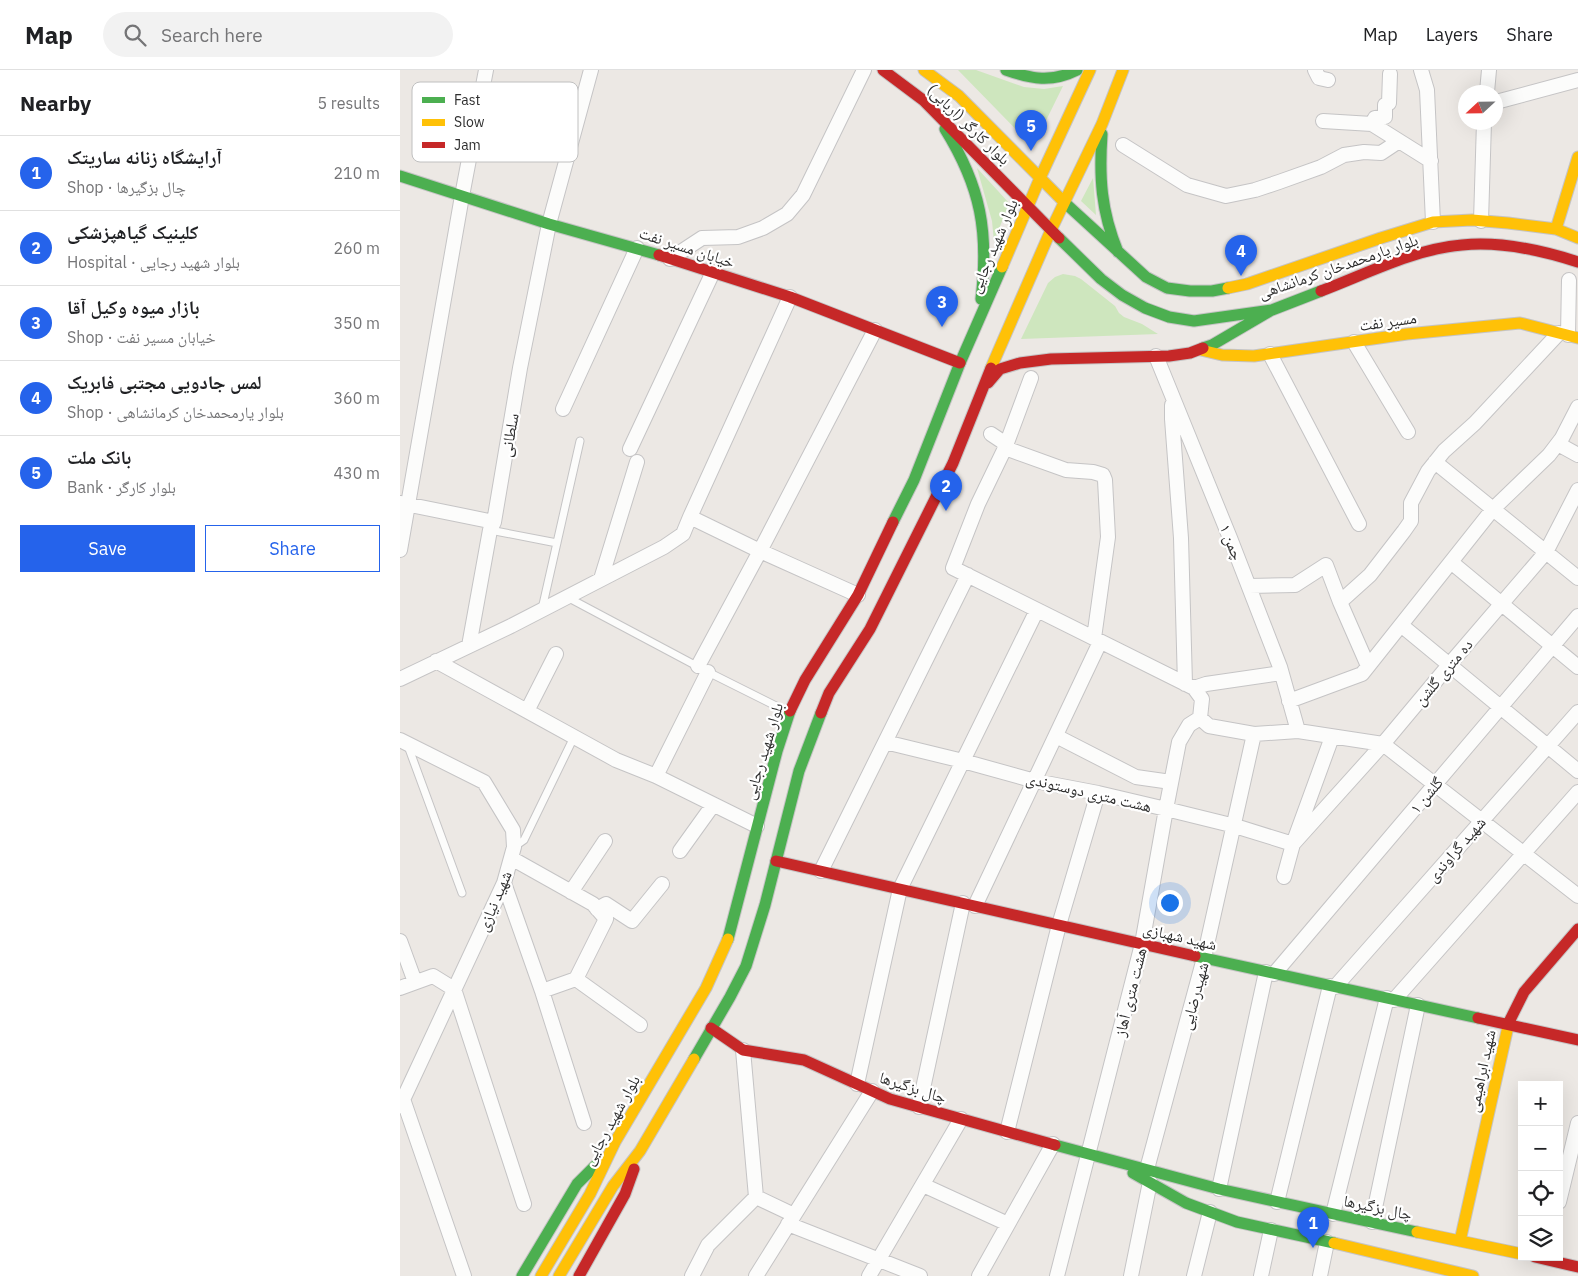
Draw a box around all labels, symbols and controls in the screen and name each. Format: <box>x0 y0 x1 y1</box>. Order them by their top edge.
search box <box>103 12 453 57</box>
text: Map <box>25 19 73 51</box>
icon: search <box>121 21 149 49</box>
text: Search here <box>161 23 263 47</box>
text: Map <box>1363 23 1398 46</box>
text: Layers <box>1426 23 1478 46</box>
text: Share <box>1506 23 1553 46</box>
street label: بلوار کارگر (اربابی) <box>923 79 1015 169</box>
legend <box>412 82 578 162</box>
north arrow <box>1458 85 1503 130</box>
text: Nearby <box>20 89 91 117</box>
text: Fast <box>454 91 480 109</box>
text: 5 results <box>317 93 380 113</box>
pin: 5 <box>1015 110 1047 151</box>
text: Slow <box>454 113 485 131</box>
text: Jam <box>454 136 481 154</box>
text: آرایشگاه زنانه ساریتک <box>67 145 222 169</box>
text: 1 <box>31 163 41 183</box>
text: 210 m <box>333 163 380 183</box>
text: Shop · چال بزگیرها <box>67 177 186 197</box>
street label: بلوار شهید رجایی <box>964 196 1023 296</box>
text: کلینیک گیاهپزشکی <box>67 220 199 244</box>
street label: خیابان مسیر نفت <box>636 222 737 273</box>
street label: بلوار یارمحمدخان کرمانشاهی <box>1256 229 1421 304</box>
pin: 4 <box>1225 235 1257 276</box>
text: 2 <box>31 238 41 258</box>
text: 260 m <box>333 238 380 258</box>
text: Hospital · بلوار شهید رجایی <box>67 252 240 272</box>
pin: 3 <box>926 286 958 327</box>
text: بازار میوه وکیل آقا <box>67 295 199 319</box>
street label: مسیر نفت <box>1358 307 1418 335</box>
text: 3 <box>31 313 41 333</box>
text: 350 m <box>333 313 380 333</box>
text: Shop · خیابان مسیر نفت <box>67 327 216 347</box>
text: لمس جادویی مجتبی فابریک <box>67 370 262 394</box>
text: 4 <box>31 388 41 408</box>
text: 360 m <box>333 388 380 408</box>
text: Shop · بلوار یارمحمدخان کرمانشاهی <box>67 402 284 422</box>
street label: سلطانی <box>495 412 524 459</box>
text: بانک ملت <box>67 445 131 469</box>
text: 5 <box>31 463 41 483</box>
text: 430 m <box>333 463 380 483</box>
pin: 2 <box>930 470 962 511</box>
text: Bank · بلوار کارگر <box>67 477 176 497</box>
street label: چمن ۱ <box>1215 521 1248 563</box>
button: Save <box>20 525 195 572</box>
button: Share <box>205 525 380 572</box>
street label: ده متری گلشن <box>1409 635 1477 710</box>
street label: بلوار شهید رجایی <box>739 700 788 802</box>
street label: هشت متری دوستوندی <box>1024 768 1154 817</box>
street label: گلشن ۱ <box>1405 772 1448 818</box>
street label: شهید گراوندی <box>1422 812 1491 886</box>
street label: شهید نیازی <box>472 868 517 935</box>
your location <box>1157 890 1183 916</box>
street label: شهید شهبازی <box>1141 918 1219 955</box>
street label: هشت متری آهاز <box>1109 945 1152 1040</box>
street label: شهیدرضایی <box>1175 960 1214 1032</box>
street label: شهید ابراهیمی <box>1463 1028 1500 1114</box>
street label: چال بزگیرها <box>877 1067 949 1108</box>
street label: بلوار شهید رجایی <box>578 1071 645 1169</box>
map controls <box>1518 1081 1563 1261</box>
button: + <box>1518 1081 1563 1126</box>
button: − <box>1518 1126 1563 1171</box>
button: locate <box>1518 1171 1563 1216</box>
street label: چال بزگیرها <box>1342 1190 1414 1225</box>
pin: 1 <box>1297 1207 1329 1248</box>
button: layers <box>1518 1216 1563 1261</box>

